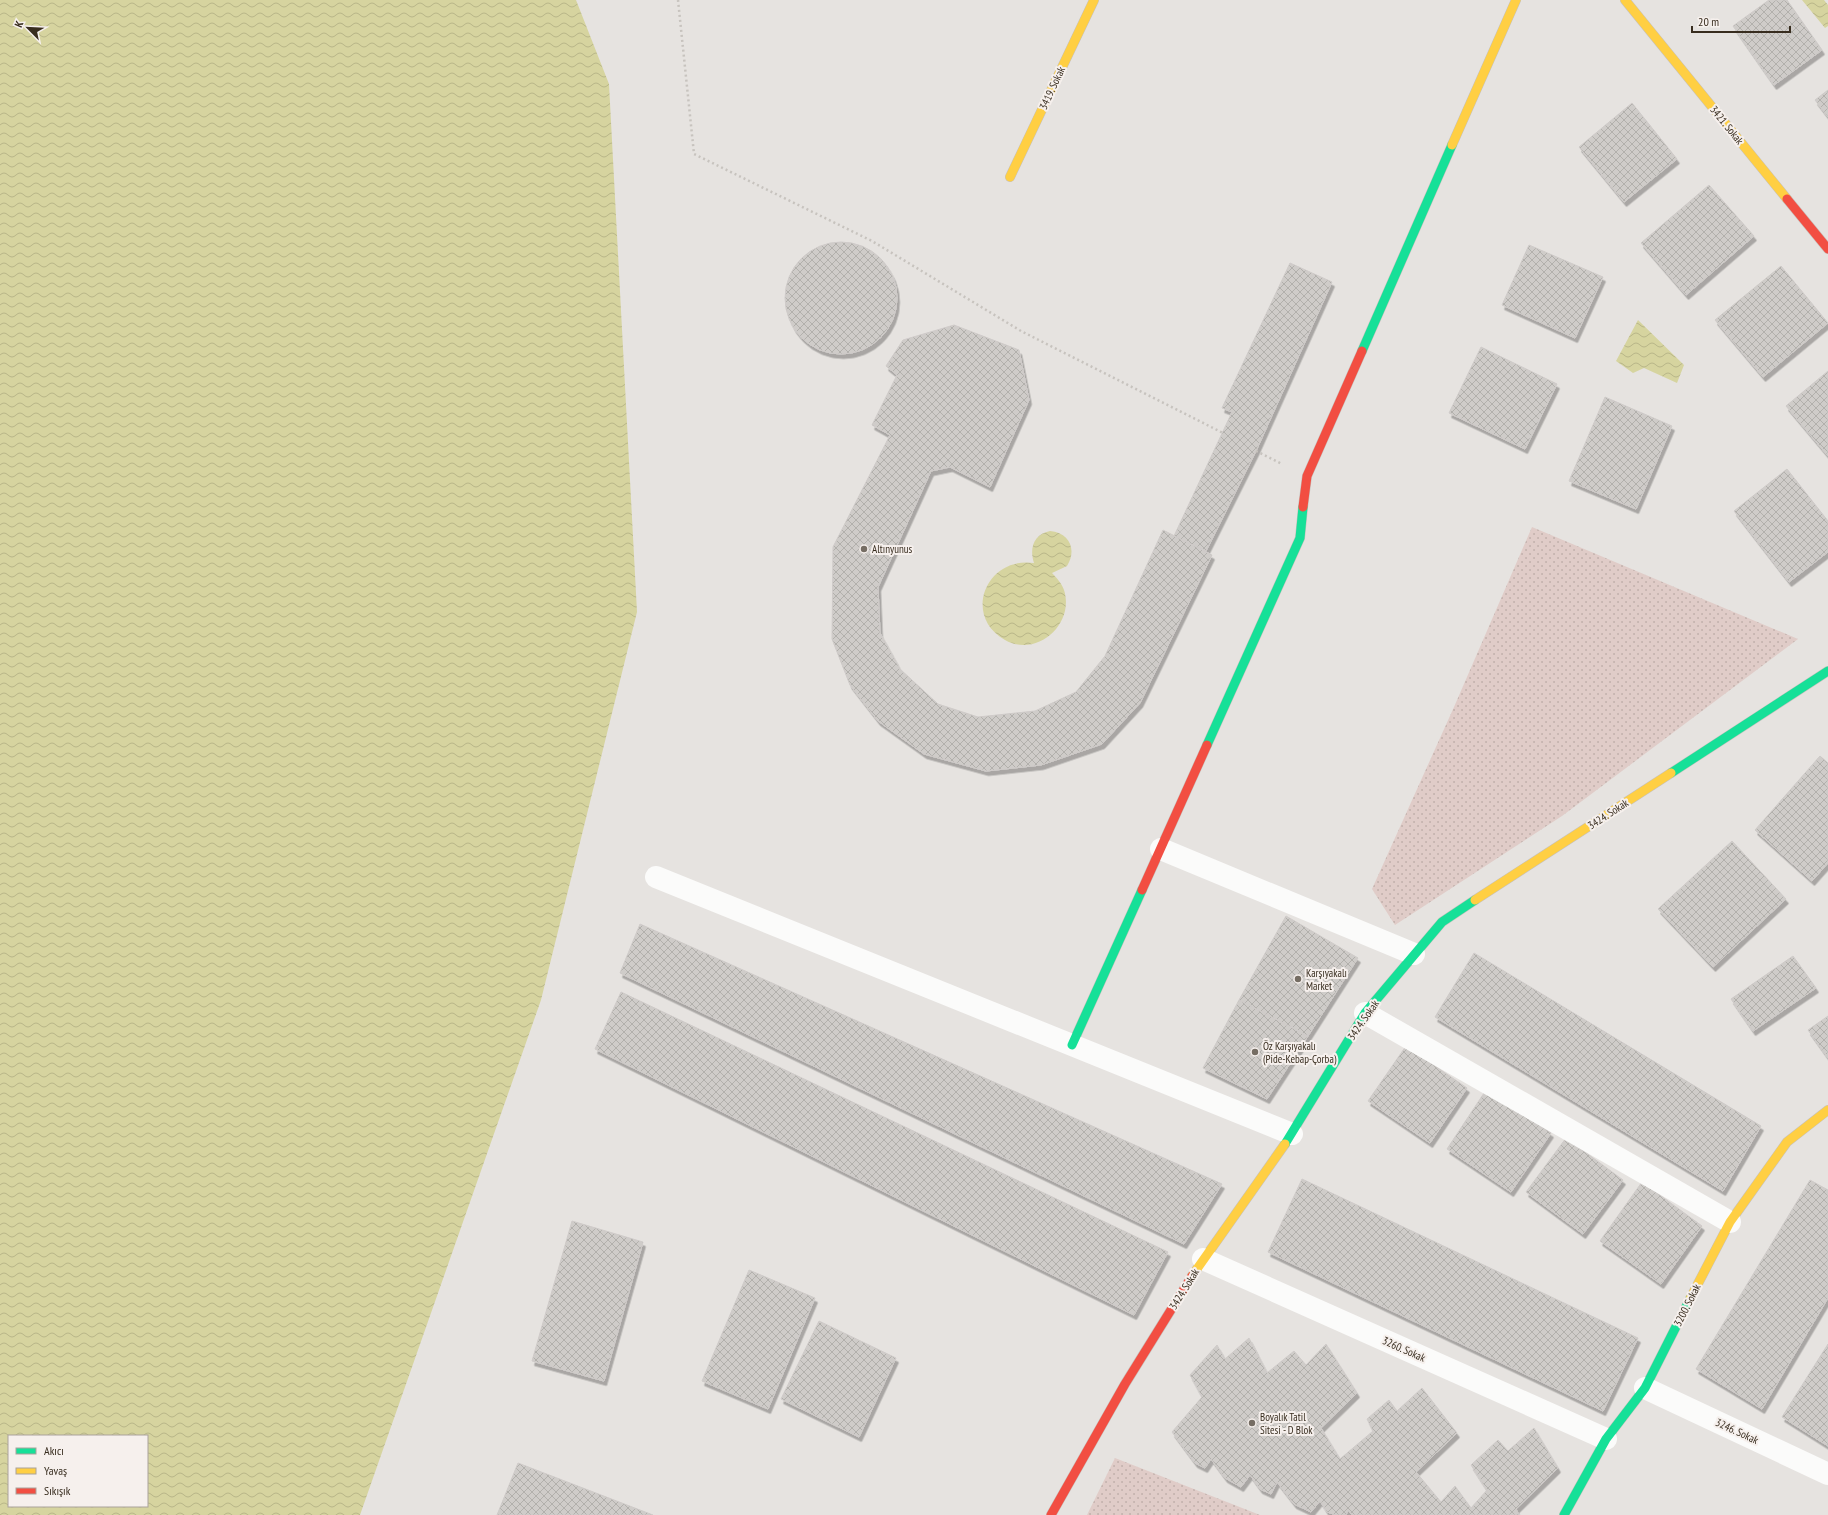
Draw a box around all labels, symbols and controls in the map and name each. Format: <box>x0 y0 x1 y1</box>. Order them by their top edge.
north arrow <box>8 8 48 48</box>
scale bar <box>1692 8 1790 34</box>
text: 20 m <box>1698 14 1719 29</box>
text: K <box>11 18 27 29</box>
street label: 3419. Sokak <box>1036 64 1068 112</box>
street label: 3421. Sokak <box>1707 103 1747 148</box>
place label: Altınyunus <box>872 542 913 556</box>
marker: Altınyunus <box>859 544 869 554</box>
street label: 3424. Sokak <box>1585 795 1632 832</box>
place label: Karşıyakalı Market <box>1306 966 1347 993</box>
marker: Karşıyakalı Market <box>1293 974 1303 984</box>
street label: 3424. Sokak <box>1344 997 1382 1043</box>
place label: Öz Karşıyakalı (Pide-Kebap-Çorba) <box>1263 1039 1337 1066</box>
marker: Öz Karşıyakalı (Pide-Kebap-Çorba) <box>1250 1047 1260 1057</box>
street label: 3424. Sokak <box>1166 1265 1202 1312</box>
street label: 3200. Sokak <box>1670 1281 1704 1329</box>
street label: 3260. Sokak <box>1380 1333 1428 1365</box>
place label: Boyalık Tatil Sitesi - D Blok <box>1260 1410 1313 1437</box>
street label: 3246. Sokak <box>1713 1415 1761 1447</box>
marker: Boyalık Tatil Sitesi - D Blok <box>1247 1418 1257 1428</box>
legend <box>8 1435 148 1507</box>
text: Akıcı <box>44 1443 64 1458</box>
text: Yavaş <box>44 1463 67 1478</box>
text: Sıkışık <box>44 1483 71 1498</box>

